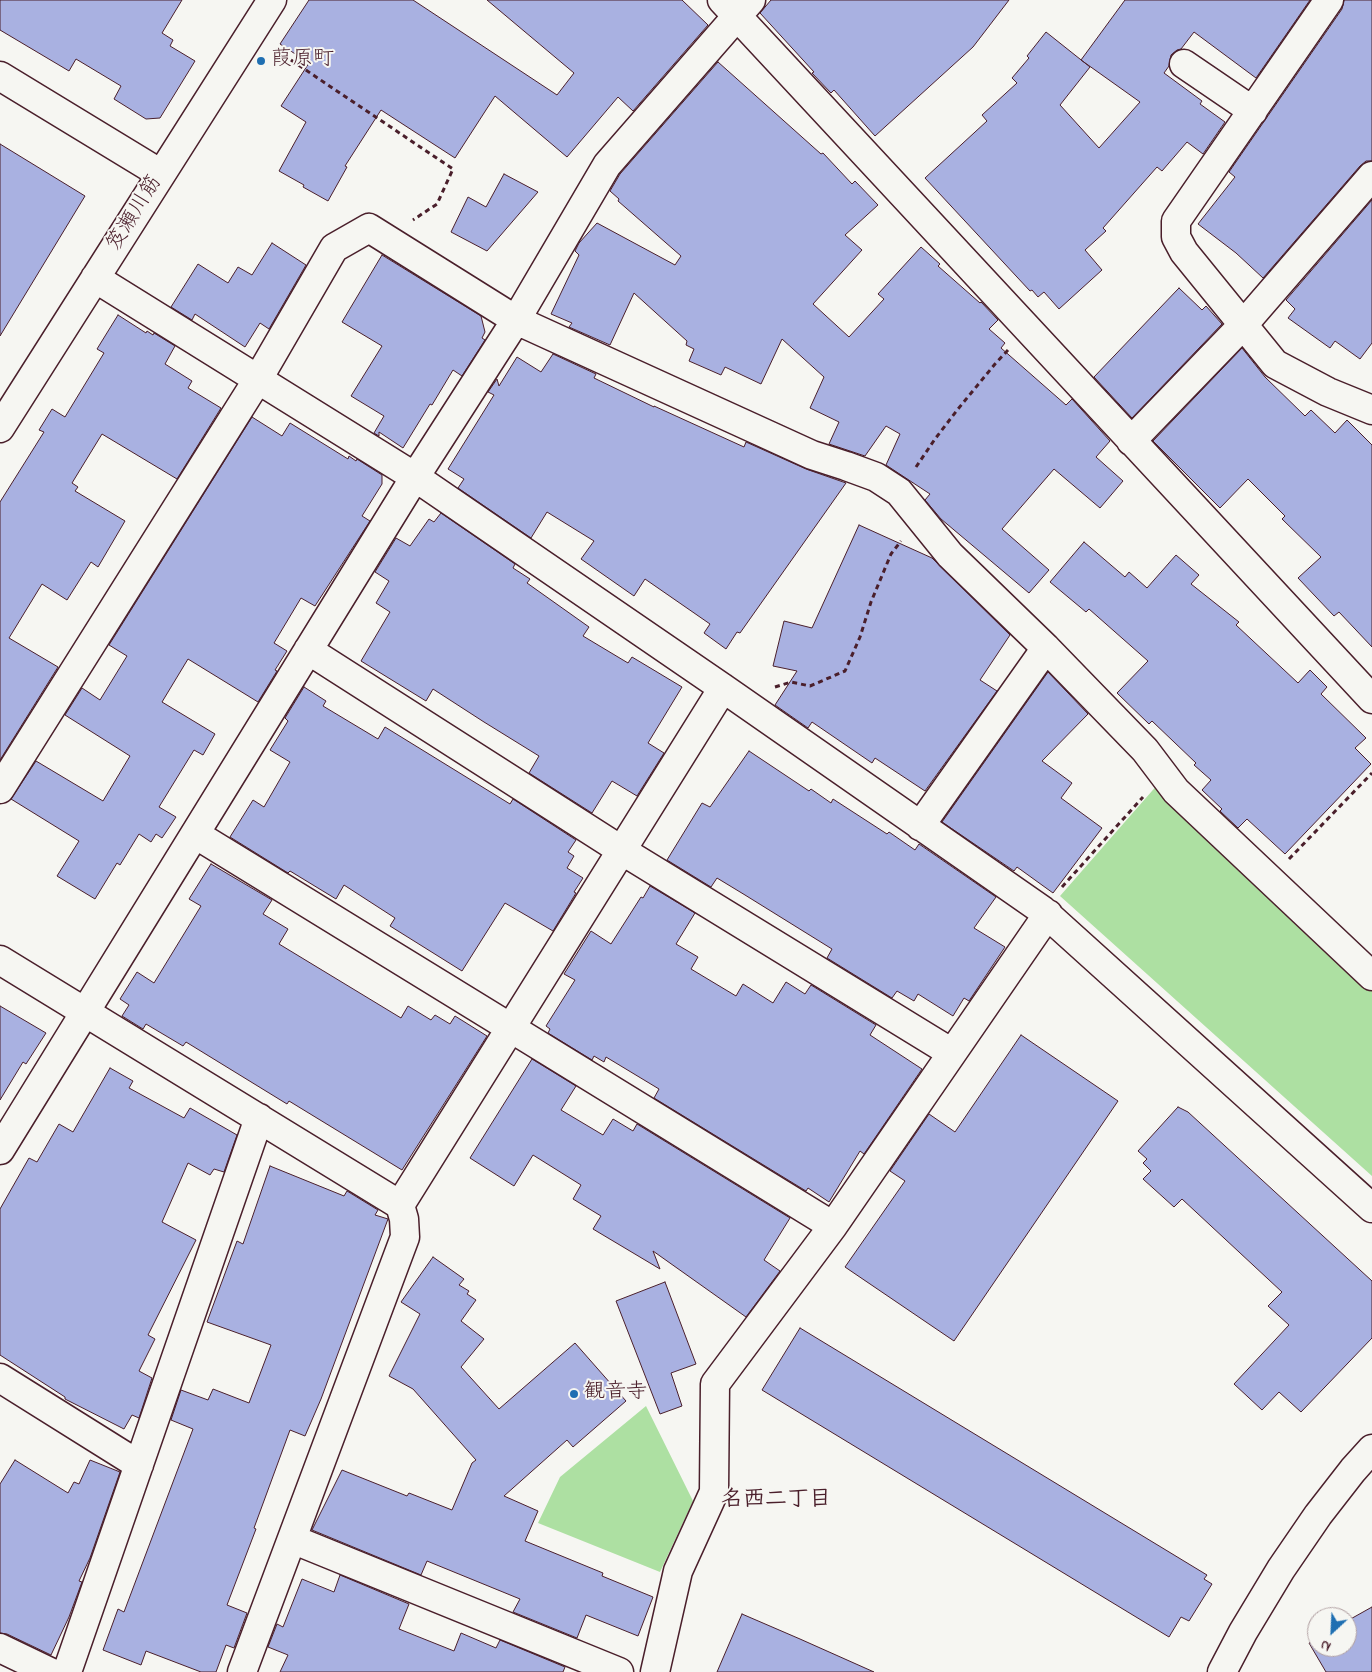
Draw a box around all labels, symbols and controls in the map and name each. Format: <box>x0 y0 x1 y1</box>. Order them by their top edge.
place label: 葭原町 <box>271 48 334 74</box>
marker: 葭原町 <box>255 55 267 67</box>
street label: 笈瀬川筋 <box>103 172 169 256</box>
place label: 観音寺 <box>584 1381 647 1407</box>
marker: 観音寺 <box>568 1388 580 1400</box>
district label: 名西二丁目 <box>721 1488 831 1514</box>
north arrow <box>1307 1607 1357 1657</box>
text: N <box>1317 1634 1335 1657</box>

